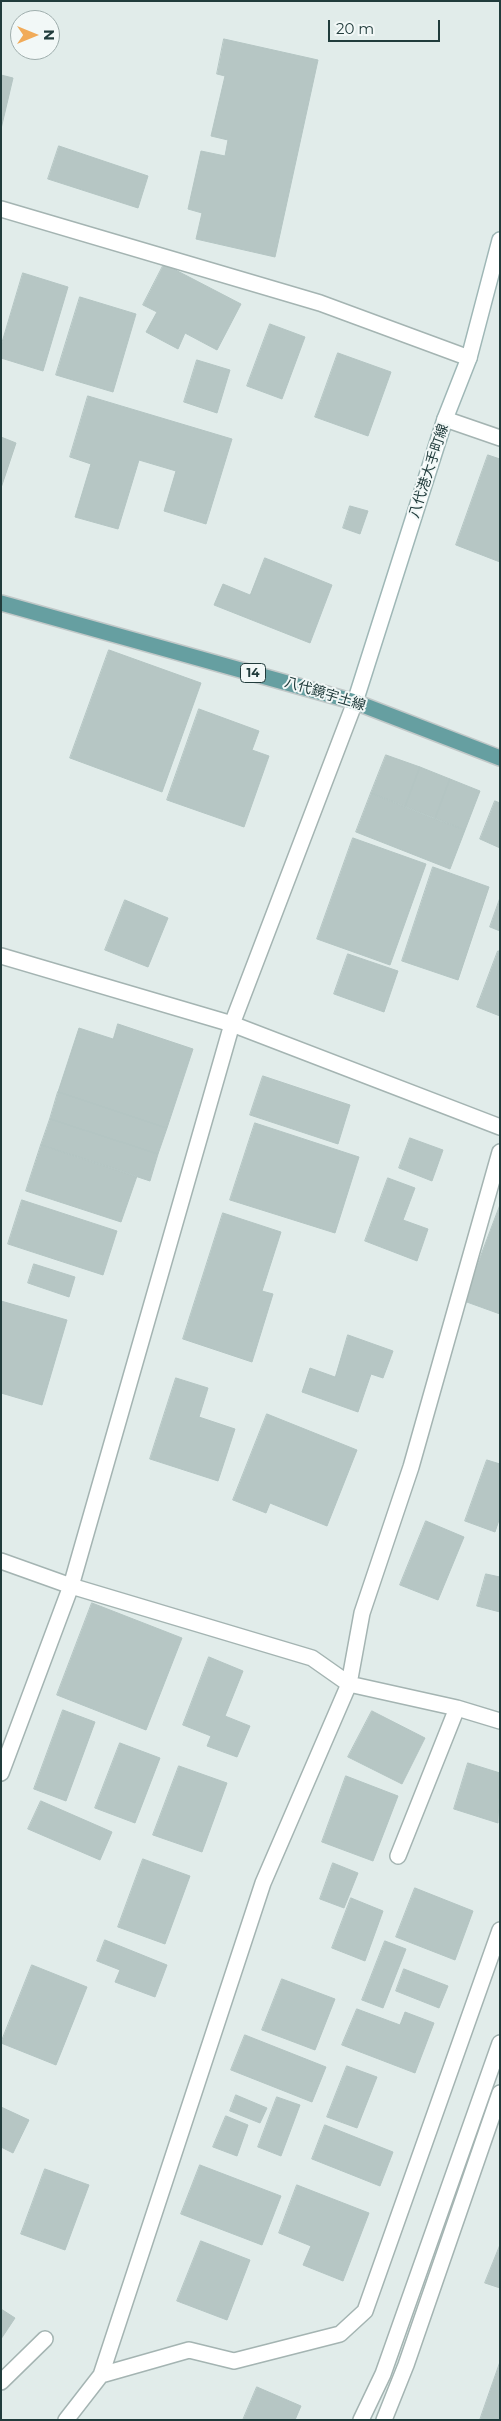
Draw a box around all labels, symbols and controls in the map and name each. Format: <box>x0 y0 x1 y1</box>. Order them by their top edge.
north arrow <box>10 10 60 60</box>
scale bar <box>331 10 444 42</box>
text: 20 m <box>336 19 374 38</box>
text: N <box>40 29 58 41</box>
street label: 八代港大手町線 <box>406 422 452 520</box>
road number: 14 <box>240 664 266 682</box>
street label: 八代鏡宇土線 <box>282 674 368 714</box>

